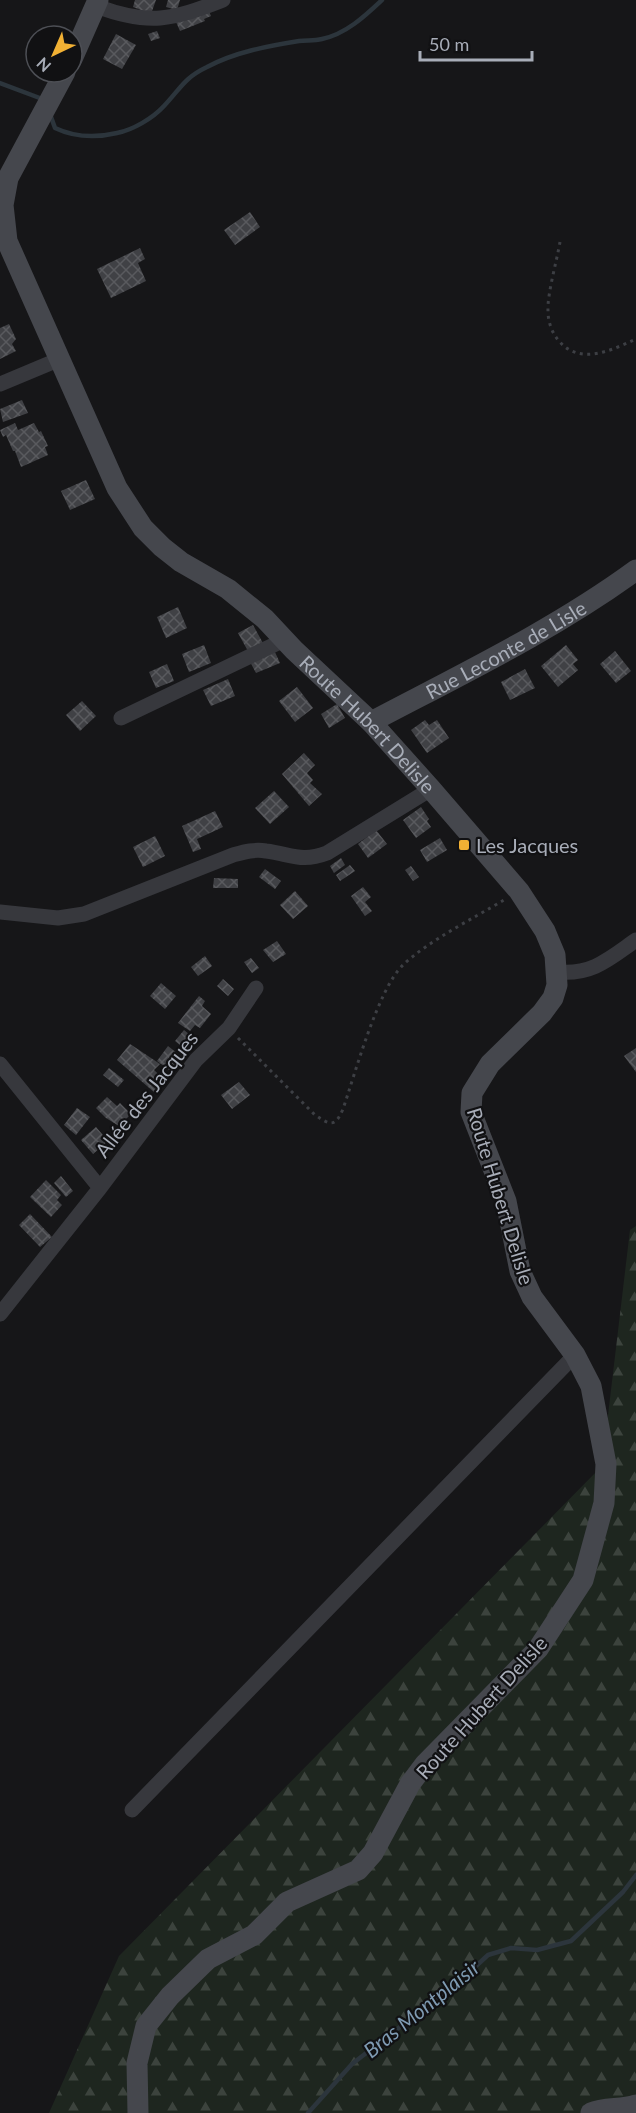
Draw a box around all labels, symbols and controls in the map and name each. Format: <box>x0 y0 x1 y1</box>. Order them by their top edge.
north arrow <box>24 24 84 84</box>
scale bar <box>420 24 532 62</box>
text: 50 m <box>429 33 469 55</box>
text: N <box>32 54 54 76</box>
street label: Rue Leconte de Lisle <box>421 595 590 703</box>
street label: Route Hubert Delisle <box>295 650 441 798</box>
place label: Les Jacques <box>476 833 578 857</box>
marker: Les Jacques <box>457 838 471 852</box>
street label: Allée des Jacques <box>89 1026 203 1162</box>
street label: Route Hubert Delisle <box>463 1105 539 1287</box>
street label: Route Hubert Delisle <box>411 1631 551 1783</box>
water label: Bras Montplaisir <box>358 1953 485 2062</box>

